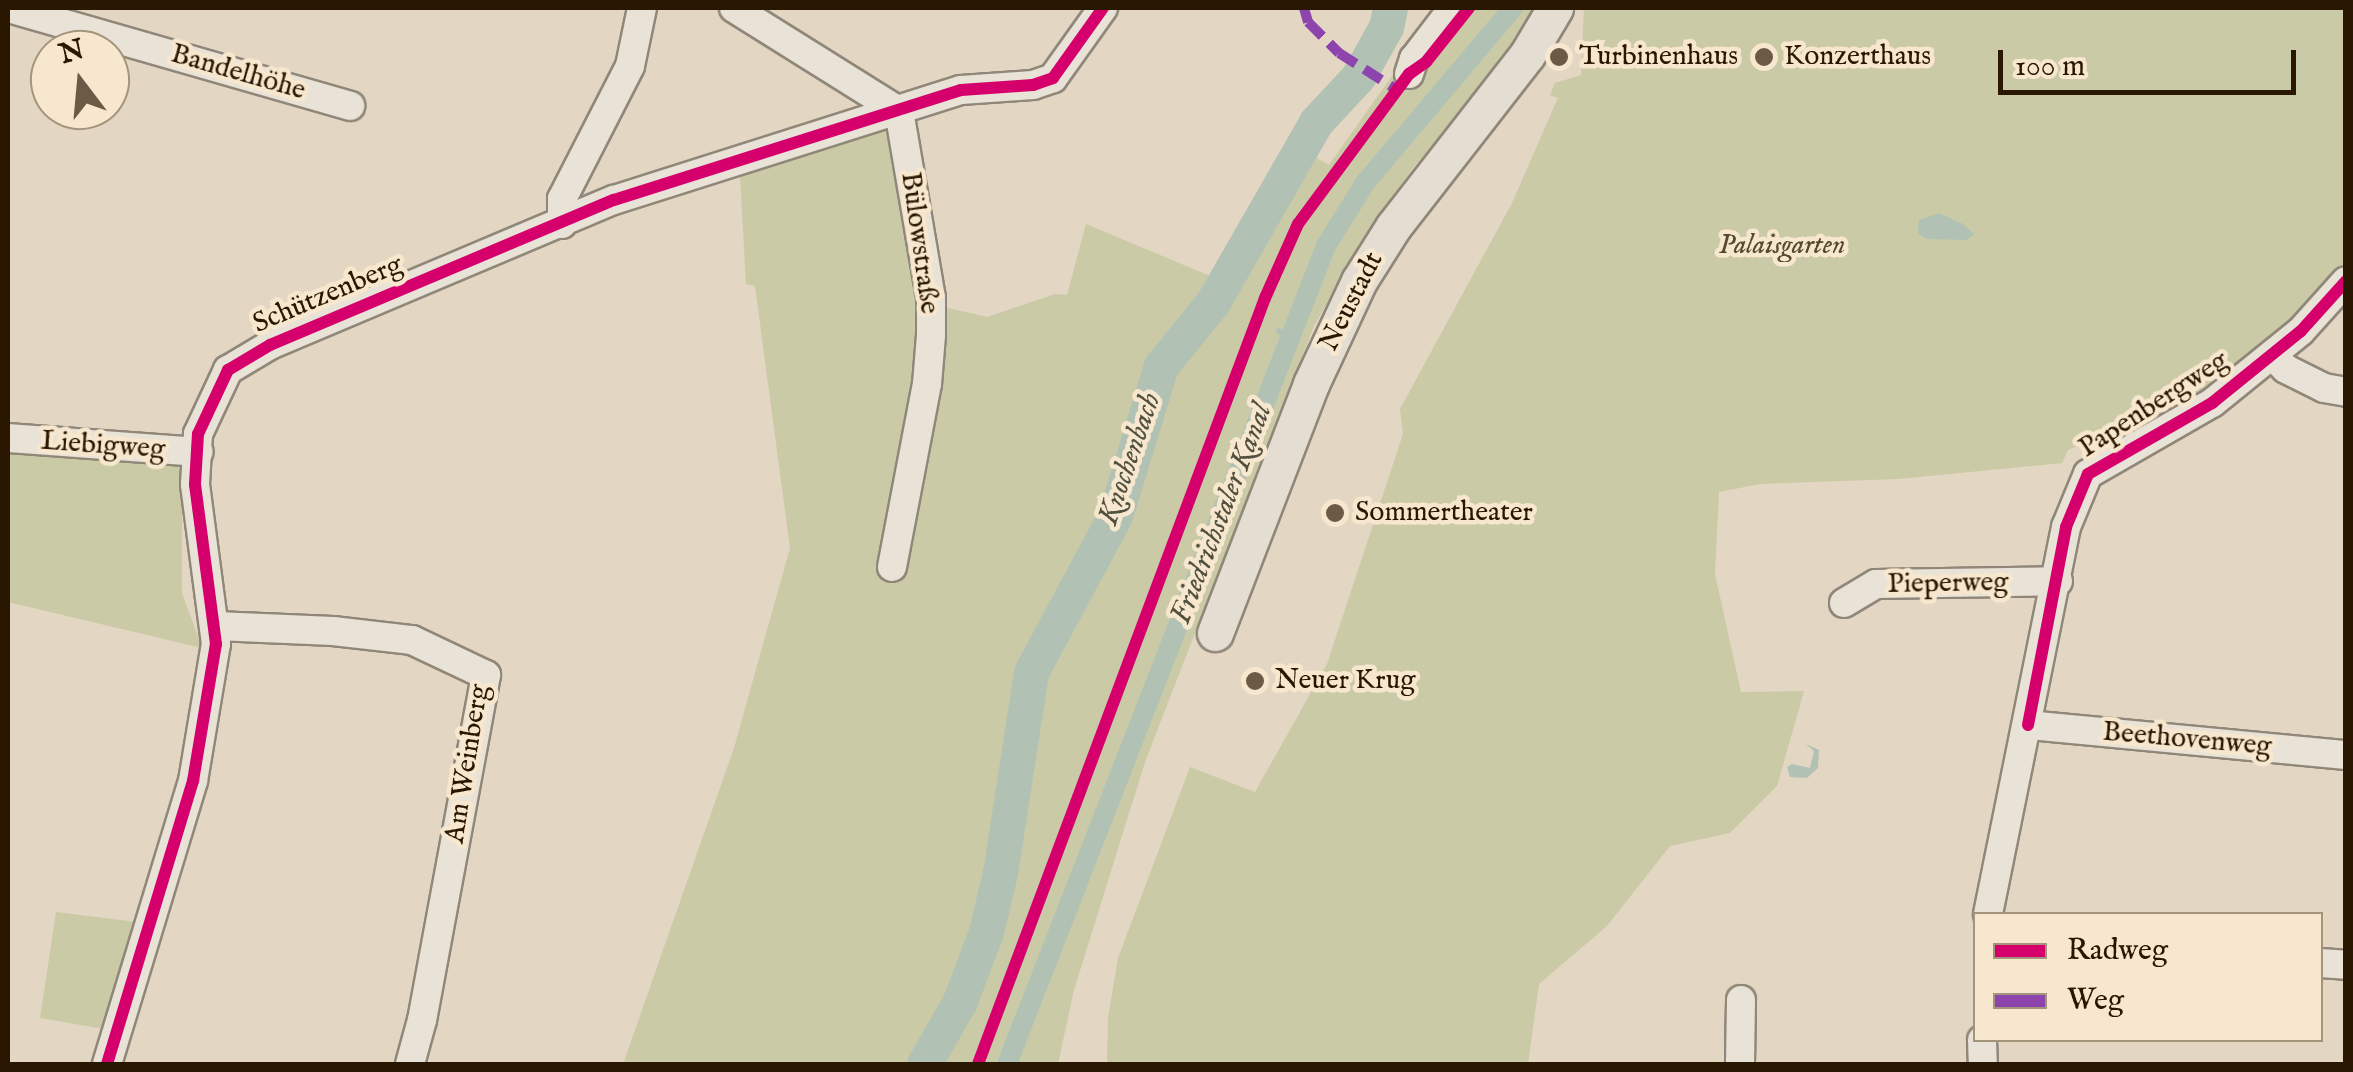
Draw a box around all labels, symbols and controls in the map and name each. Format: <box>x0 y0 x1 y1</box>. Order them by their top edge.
north arrow <box>30 30 130 130</box>
scale bar <box>2003 30 2300 92</box>
text: N <box>56 32 89 73</box>
street label: Bandelhöhe <box>167 38 309 108</box>
place label: Turbinenhaus <box>1579 40 1738 74</box>
place label: Konzerthaus <box>1784 40 1931 74</box>
marker: Turbinenhaus <box>1548 46 1570 68</box>
marker: Konzerthaus <box>1753 46 1775 68</box>
text: 100 m <box>2015 48 2085 86</box>
street label: Bülowstraße <box>892 170 946 316</box>
park label: Palaisgarten <box>1719 229 1845 263</box>
street label: Neustadt <box>1313 247 1391 357</box>
street label: Schützenberg <box>248 248 408 342</box>
street label: Papenbergweg <box>2073 344 2235 466</box>
water label: Knochenbach <box>1091 388 1169 530</box>
water label: Friedrichstaler Kanal <box>1164 399 1280 629</box>
street label: Liebigweg <box>40 425 166 467</box>
place label: Sommertheater <box>1355 496 1533 530</box>
marker: Sommertheater <box>1324 502 1346 524</box>
street label: Pieperweg <box>1887 566 2009 602</box>
place label: Neuer Krug <box>1275 664 1415 698</box>
marker: Neuer Krug <box>1244 670 1266 692</box>
street label: Am Weinberg <box>439 682 497 846</box>
street label: Beethovenweg <box>2101 716 2273 764</box>
legend <box>1973 912 2323 1042</box>
text: Radweg <box>2067 932 2168 970</box>
text: Weg <box>2067 982 2124 1020</box>

